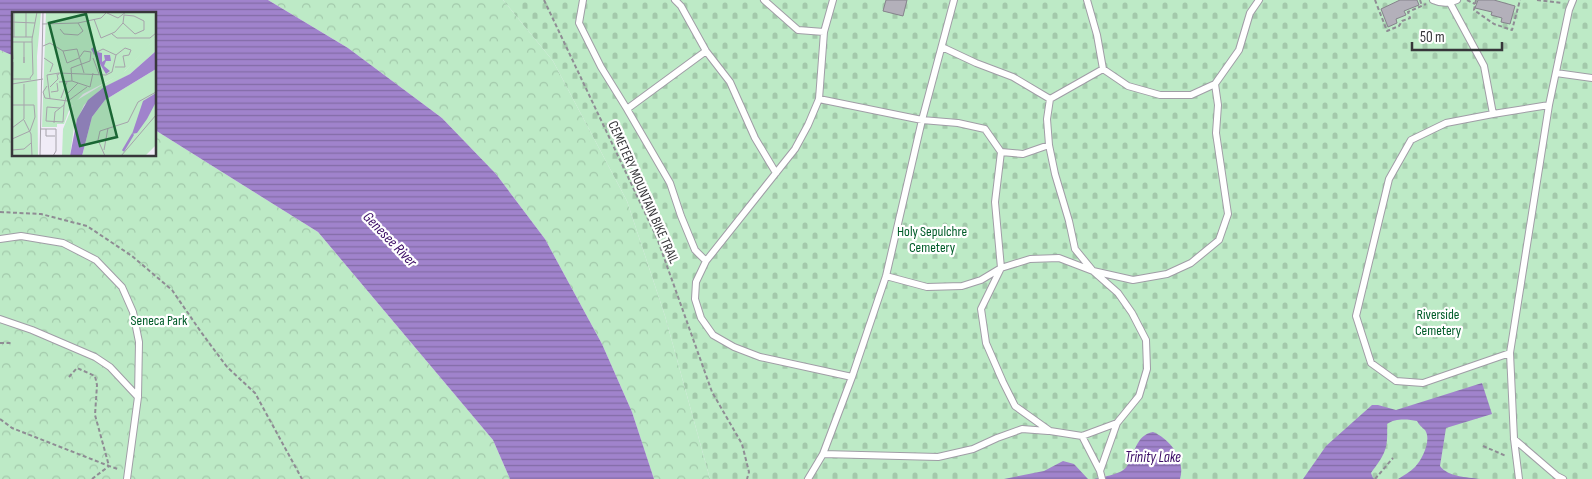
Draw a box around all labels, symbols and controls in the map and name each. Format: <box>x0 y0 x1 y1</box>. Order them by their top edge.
inset map <box>12 12 156 156</box>
scale bar <box>1412 20 1502 52</box>
text: 50 m <box>1420 28 1445 47</box>
street label: CEMETERY MOUNTAIN BIKE TRAIL <box>604 118 683 266</box>
water label: Genesee River <box>359 208 421 272</box>
park label: Holy Sepulchre Cemetery <box>897 223 967 256</box>
park label: Riverside Cemetery <box>1415 306 1462 339</box>
park label: Seneca Park <box>131 312 188 329</box>
water label: Trinity Lake <box>1125 448 1181 467</box>

